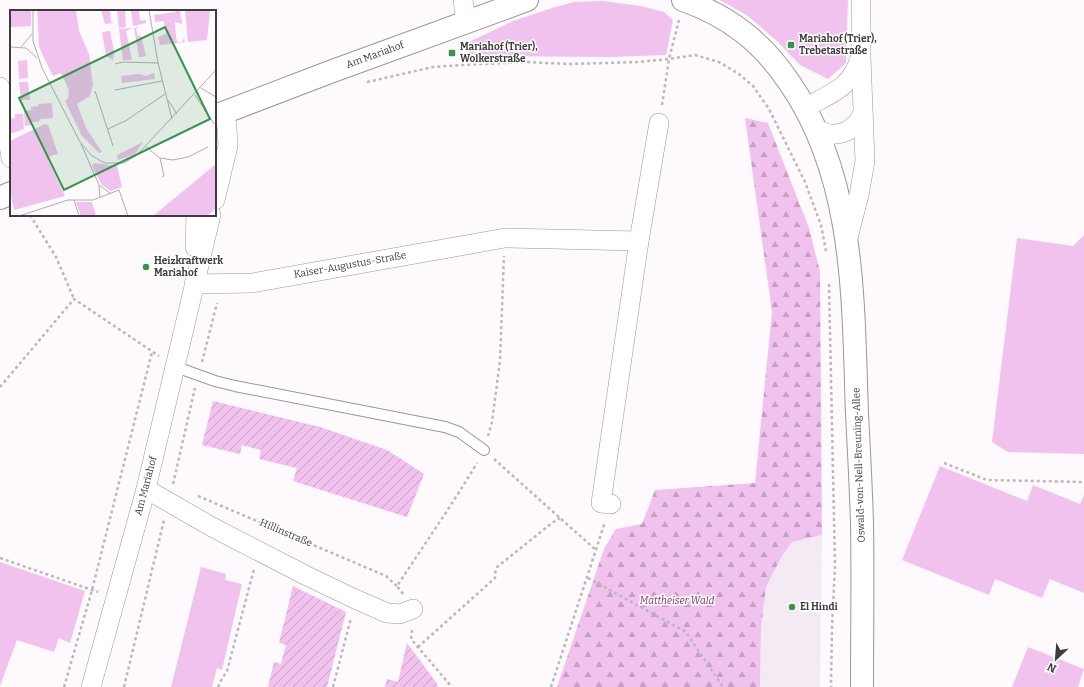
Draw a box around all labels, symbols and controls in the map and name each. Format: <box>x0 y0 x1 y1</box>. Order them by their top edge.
inset map <box>10 10 216 216</box>
place label: Mariahof (Trier), Trebetastraße <box>799 32 877 57</box>
street label: Am Mariahof <box>344 38 407 71</box>
place label: Mariahof (Trier), Wolkerstraße <box>460 40 538 65</box>
marker: Mariahof (Trier), Trebetastraße <box>786 40 796 50</box>
marker: Mariahof (Trier), Wolkerstraße <box>447 48 457 58</box>
street label: Kaiser-Augustus-Straße <box>293 249 407 281</box>
place label: Heizkraftwerk Mariahof <box>154 255 223 279</box>
marker: Heizkraftwerk Mariahof <box>141 262 151 272</box>
street label: Oswald-von-Nell-Breuning-Allee <box>850 387 868 543</box>
street label: Am Mariahof <box>132 454 160 517</box>
street label: Hillinstraße <box>258 517 314 549</box>
park label: Mattheiser Wald <box>640 595 714 607</box>
place label: El Hindi <box>800 601 839 613</box>
marker: El Hindi <box>787 602 797 612</box>
north arrow <box>1036 639 1076 679</box>
text: N <box>1045 660 1059 675</box>

